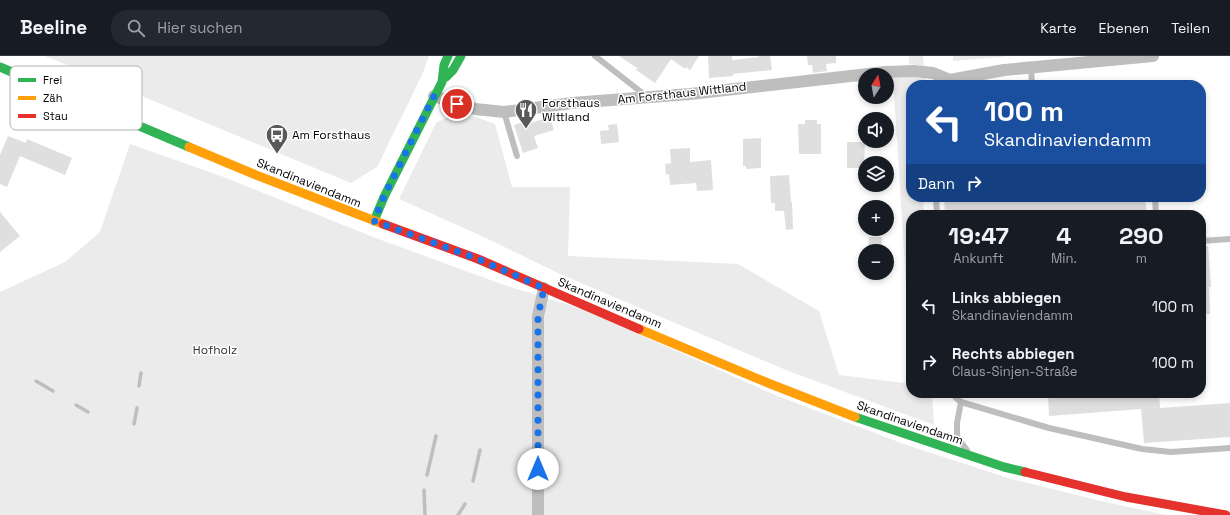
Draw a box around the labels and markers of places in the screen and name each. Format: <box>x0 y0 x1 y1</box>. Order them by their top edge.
pin <box>440 87 474 121</box>
place label: Forsthaus Wittland <box>542 95 600 125</box>
restaurant icon: Forsthaus Wittland <box>513 97 539 130</box>
bus stop icon: Am Forsthaus <box>264 122 290 155</box>
place label: Am Forsthaus <box>292 127 371 143</box>

